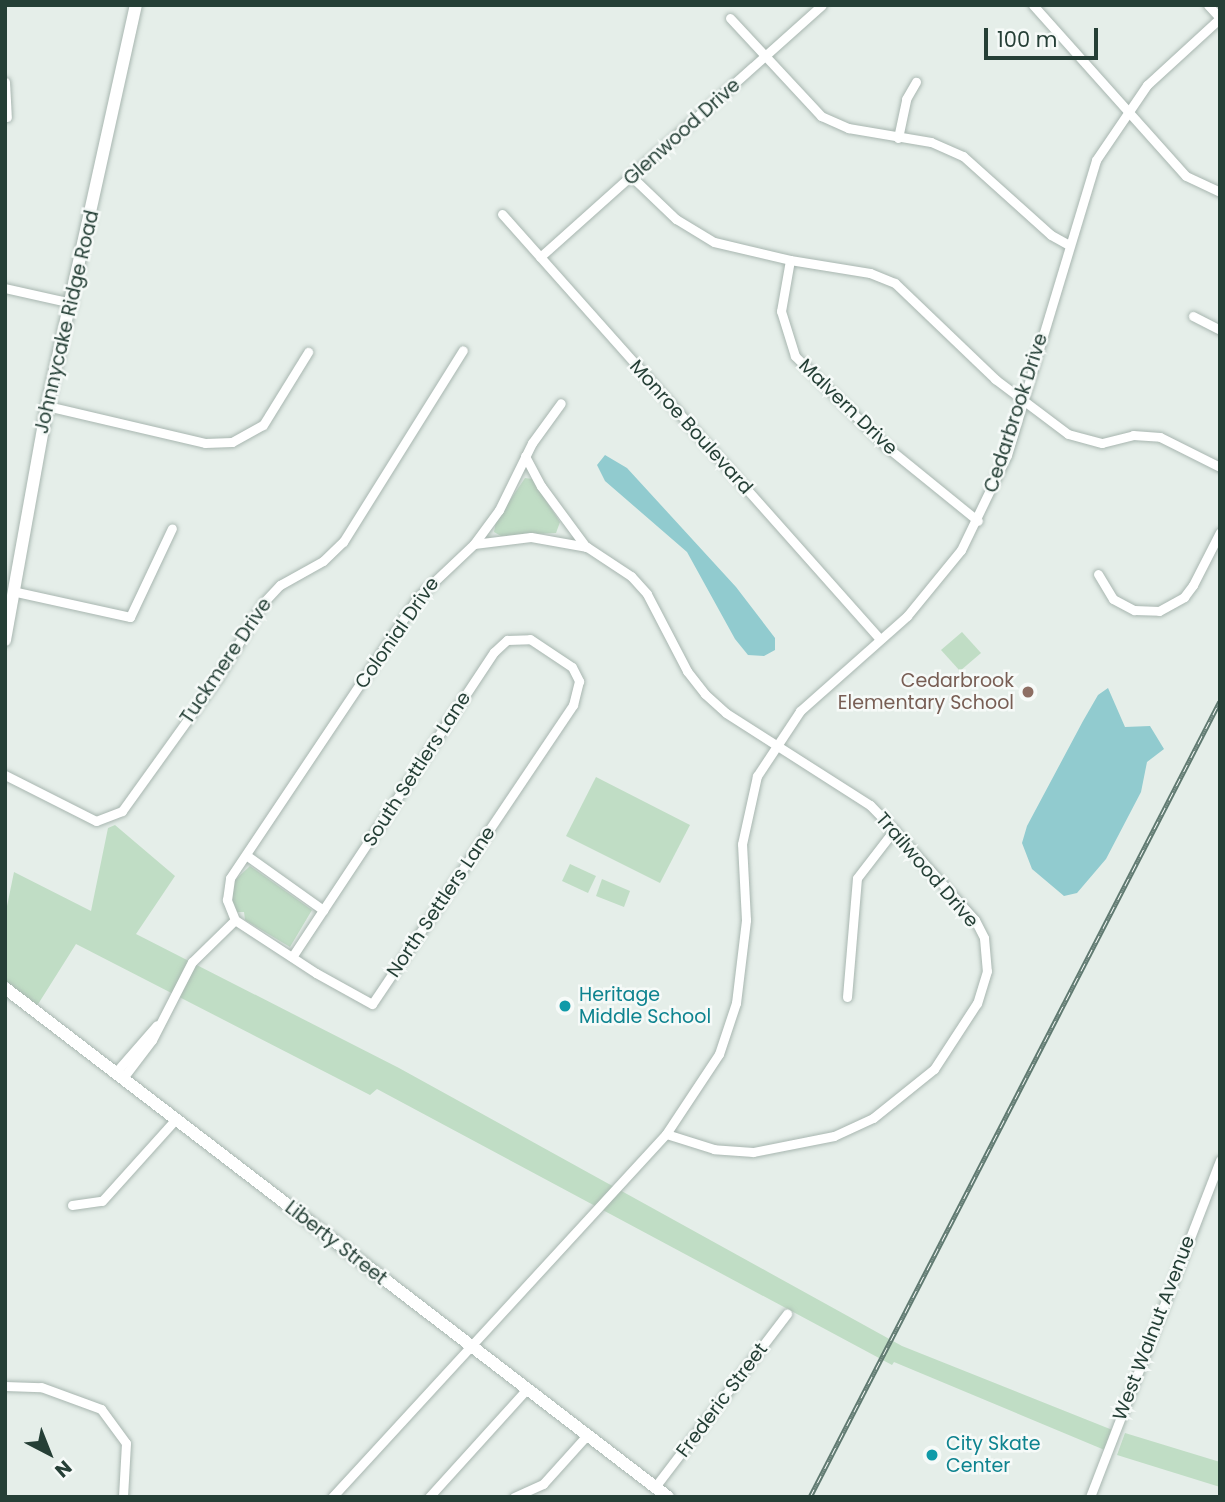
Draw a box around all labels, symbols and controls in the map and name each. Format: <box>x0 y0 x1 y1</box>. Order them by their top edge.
scale bar <box>987 14 1101 58</box>
text: 100 m <box>997 25 1057 54</box>
street label: Glenwood Drive <box>619 74 745 190</box>
street label: Johnnycake Ridge Road <box>30 208 104 436</box>
street label: Cedarbrook Drive <box>980 331 1052 495</box>
street label: Malvern Drive <box>794 354 902 460</box>
street label: Monroe Boulevard <box>625 355 757 499</box>
street label: Colonial Drive <box>350 573 444 693</box>
street label: Tuckmere Drive <box>176 594 276 728</box>
place label: Cedarbrook Elementary School <box>838 670 1014 714</box>
marker: Cedarbrook Elementary School <box>1020 684 1036 700</box>
street label: South Settlers Lane <box>358 687 476 851</box>
street label: Trailwood Drive <box>871 808 983 932</box>
street label: North Settlers Lane <box>382 822 500 982</box>
place label: Heritage Middle School <box>579 984 711 1028</box>
marker: Heritage Middle School <box>557 998 573 1014</box>
street label: Liberty Street <box>281 1196 391 1290</box>
street label: West Walnut Avenue <box>1108 1232 1200 1424</box>
street label: Frederic Street <box>672 1338 772 1462</box>
north arrow <box>14 1418 84 1488</box>
place label: City Skate Center <box>946 1433 1041 1477</box>
marker: City Skate Center <box>924 1447 940 1463</box>
text: N <box>49 1454 78 1484</box>

